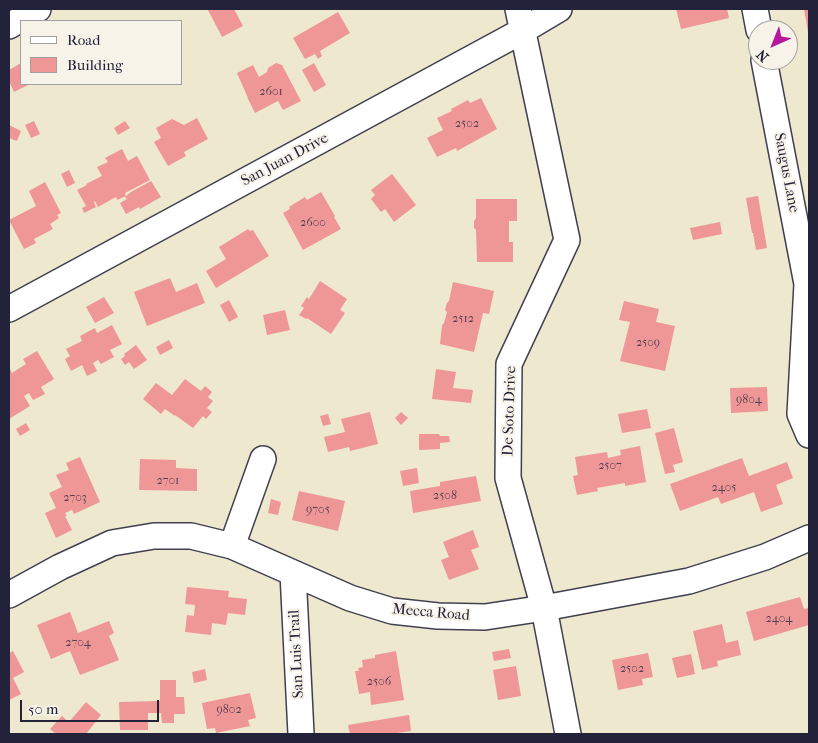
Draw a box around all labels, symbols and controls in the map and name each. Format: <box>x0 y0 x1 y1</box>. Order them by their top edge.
legend <box>20 20 182 85</box>
north arrow <box>748 20 798 70</box>
text: Road <box>67 31 100 49</box>
text: N <box>753 46 773 65</box>
text: Building <box>67 56 123 74</box>
house number: 2601 <box>259 85 283 99</box>
house number: 2502 <box>455 117 479 131</box>
street label: San Juan Drive <box>238 130 332 190</box>
street label: Saugus Lane <box>769 132 803 214</box>
house number: 2600 <box>300 216 326 230</box>
house number: 2512 <box>452 312 474 326</box>
house number: 2509 <box>636 336 660 350</box>
street label: De Soto Drive <box>499 366 521 456</box>
house number: 9804 <box>736 393 762 407</box>
house number: 2507 <box>598 459 622 473</box>
house number: 2701 <box>157 474 179 488</box>
house number: 2405 <box>711 481 737 495</box>
house number: 2508 <box>433 489 457 503</box>
house number: 2703 <box>63 491 87 505</box>
house number: 9705 <box>306 503 330 517</box>
street label: Mecca Road <box>391 601 471 625</box>
street label: San Luis Trail <box>286 609 308 699</box>
house number: 2404 <box>766 612 792 626</box>
house number: 2704 <box>65 636 91 650</box>
house number: 2502 <box>620 662 644 676</box>
house number: 2506 <box>367 675 391 689</box>
scale bar <box>22 690 161 722</box>
text: 50 m <box>28 700 58 718</box>
house number: 9802 <box>216 703 242 717</box>

